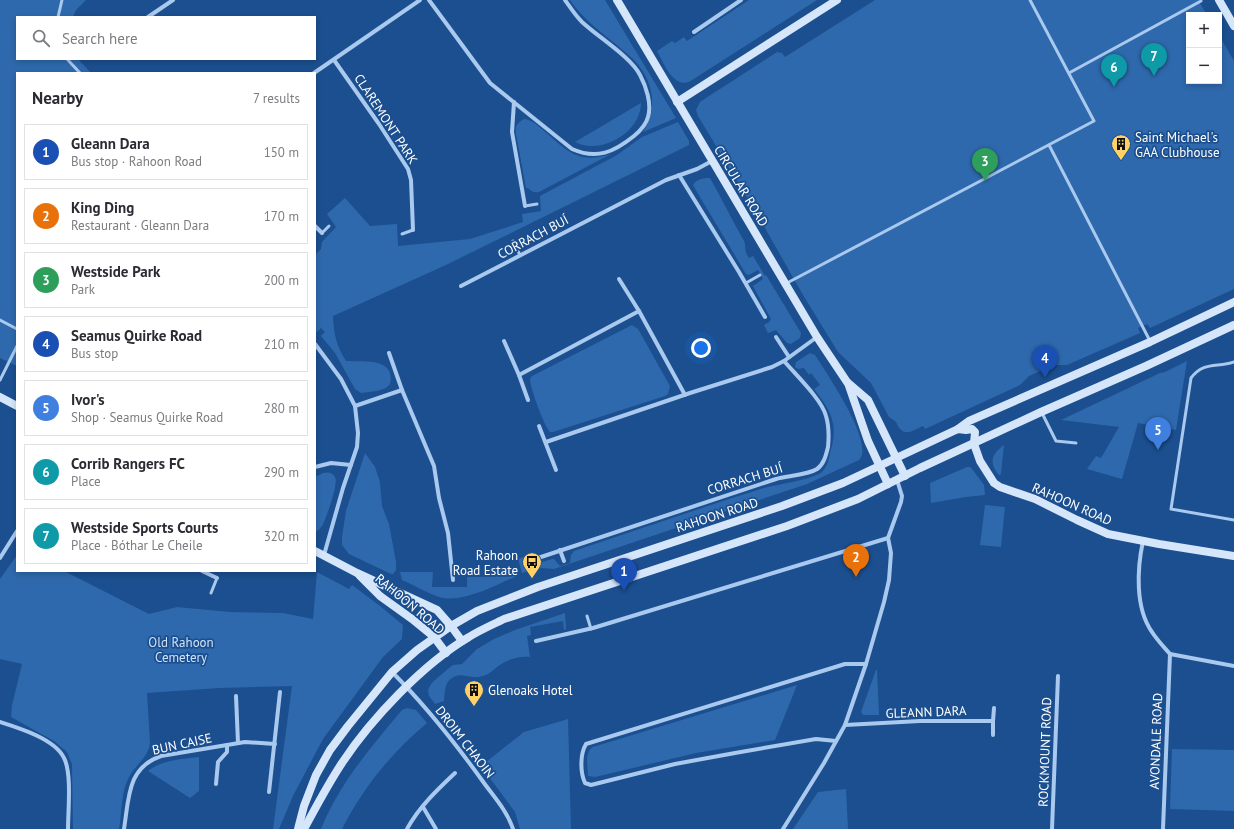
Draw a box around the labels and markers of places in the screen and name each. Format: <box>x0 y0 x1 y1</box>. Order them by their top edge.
pin: 7 <box>1141 43 1167 76</box>
pin: 6 <box>1101 54 1127 87</box>
place label: Saint Michael's GAA Clubhouse <box>1135 129 1220 161</box>
building icon: Saint Michael's GAA Clubhouse <box>1110 133 1132 161</box>
pin: 3 <box>972 148 998 181</box>
pin: 4 <box>1032 345 1058 378</box>
pin: 5 <box>1145 417 1171 450</box>
pin: 2 <box>843 544 869 577</box>
place label: Rahoon Road Estate <box>453 547 518 579</box>
bus stop icon: Rahoon Road Estate <box>521 551 543 579</box>
pin: 1 <box>611 558 637 591</box>
building icon: Glenoaks Hotel <box>463 679 485 707</box>
place label: Glenoaks Hotel <box>488 682 573 699</box>

